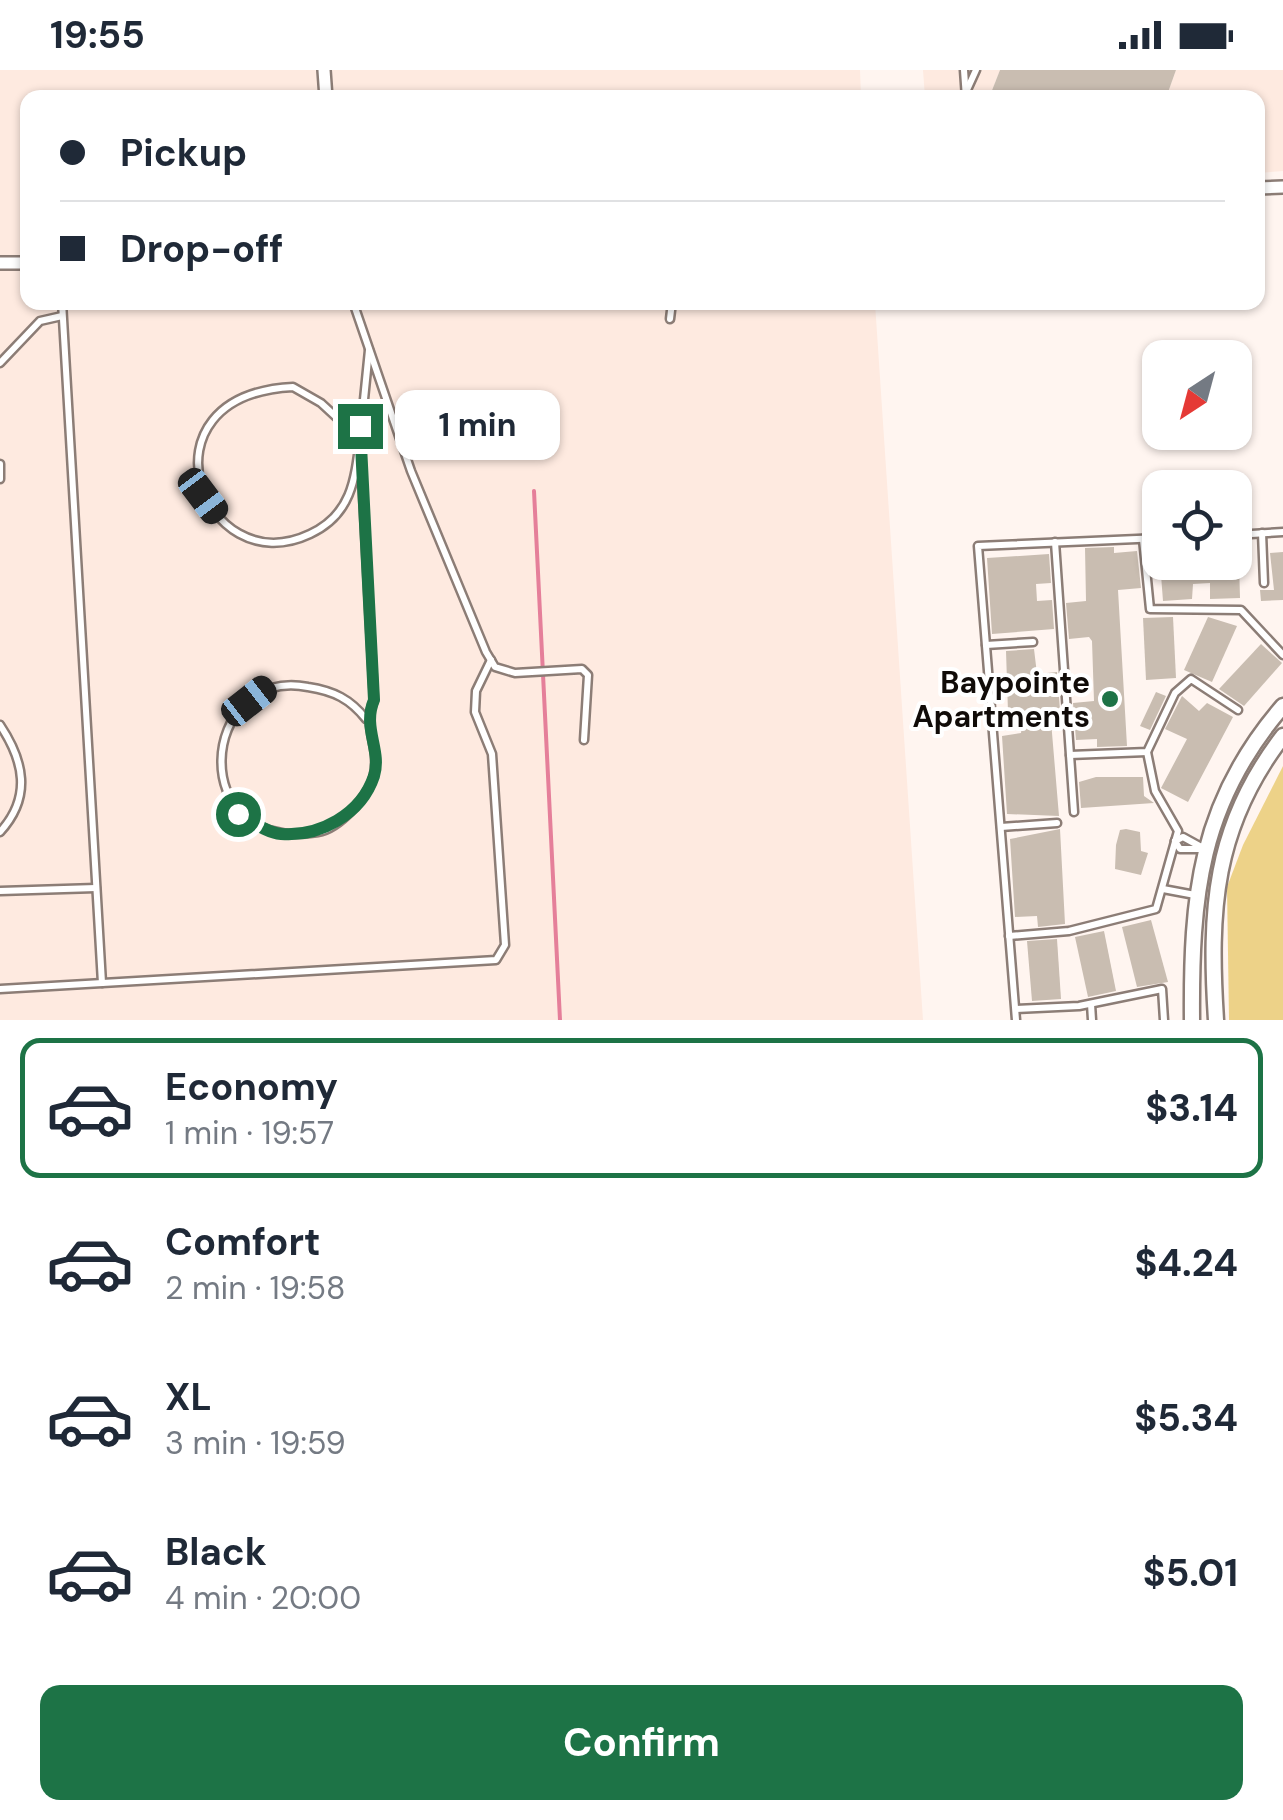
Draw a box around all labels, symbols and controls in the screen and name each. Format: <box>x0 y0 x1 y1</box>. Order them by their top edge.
text: 19:55 <box>50 10 145 60</box>
text: Pickup <box>120 128 247 178</box>
text: Drop-off <box>120 224 283 274</box>
north arrow <box>1142 340 1252 450</box>
map controls <box>1142 340 1252 580</box>
callout: 1 min <box>395 391 560 461</box>
route end <box>338 404 383 449</box>
text: 1 min <box>439 404 516 446</box>
car <box>173 463 233 529</box>
button: locate <box>1142 470 1252 580</box>
place label: Baypointe Apartments <box>912 663 1090 736</box>
car <box>216 671 282 731</box>
marker: Baypointe Apartments <box>1099 688 1121 710</box>
route start <box>216 792 261 837</box>
text: Economy <box>165 1062 338 1112</box>
icon: car <box>45 1063 135 1153</box>
text: $3.14 <box>1145 1083 1238 1133</box>
text: 1 min · 19:57 <box>165 1112 334 1154</box>
text: Comfort <box>165 1217 321 1267</box>
icon: car <box>45 1218 135 1308</box>
text: $4.24 <box>1134 1238 1238 1288</box>
text: 2 min · 19:58 <box>165 1267 345 1309</box>
text: XL <box>165 1372 212 1422</box>
icon: car <box>45 1373 135 1463</box>
text: $5.34 <box>1134 1393 1238 1443</box>
text: 3 min · 19:59 <box>165 1422 346 1464</box>
text: Black <box>165 1527 267 1577</box>
icon: car <box>45 1528 135 1618</box>
text: $5.01 <box>1143 1548 1238 1598</box>
text: 4 min · 20:00 <box>165 1577 361 1619</box>
button: Confirm <box>40 1685 1243 1800</box>

